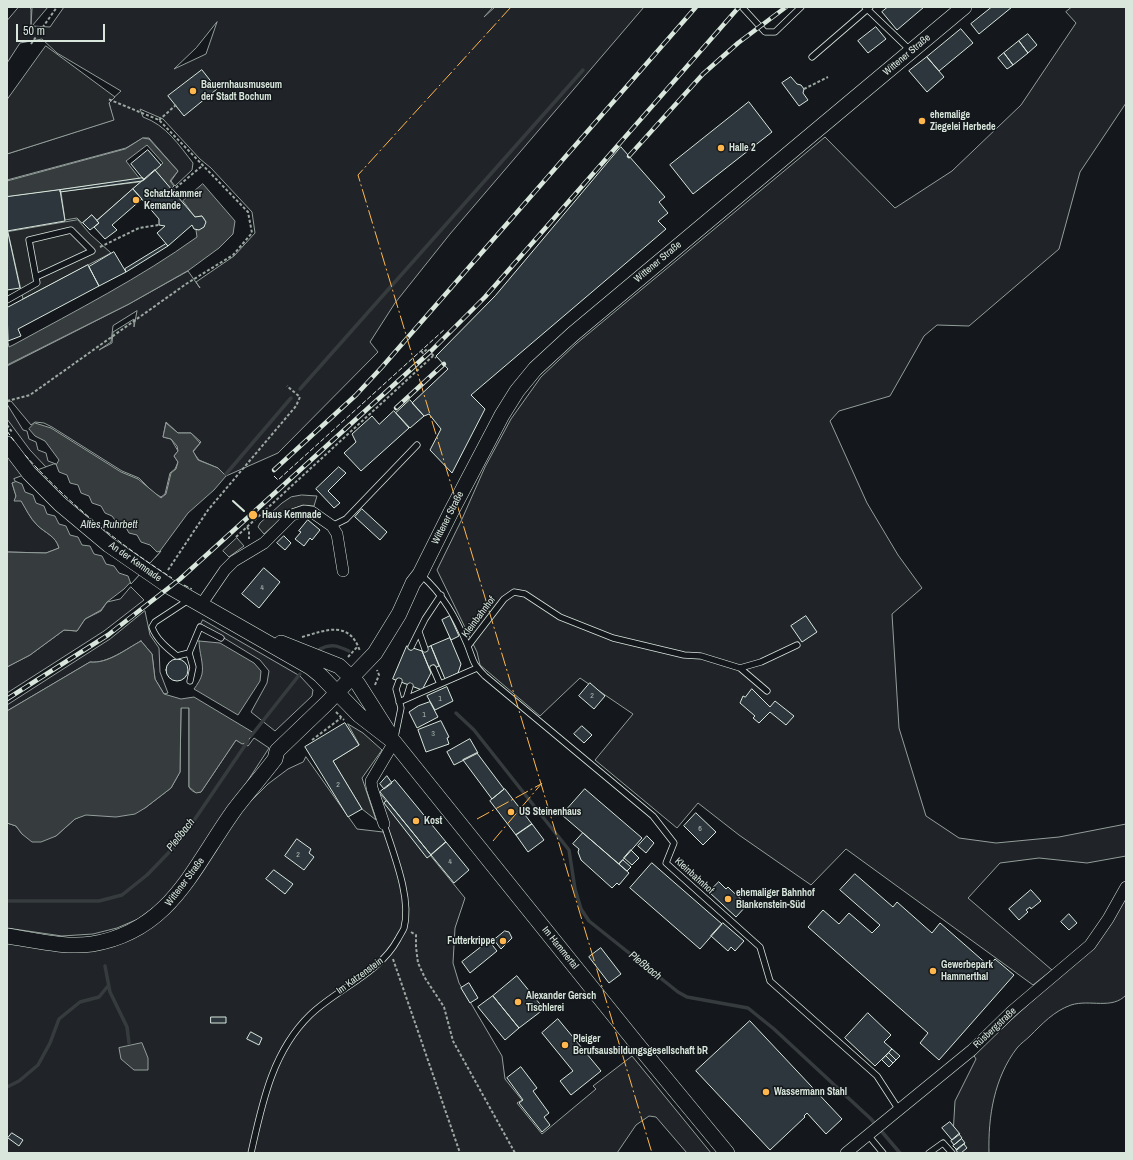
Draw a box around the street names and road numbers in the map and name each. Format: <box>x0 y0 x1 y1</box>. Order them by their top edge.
street label: Wittener Straße <box>881 32 933 78</box>
street label: Wittener Straße <box>632 239 684 285</box>
street label: Wittener Straße <box>430 489 466 547</box>
street label: An der Kemnade <box>106 539 164 585</box>
street label: Kleinbahnhof <box>460 594 498 640</box>
street label: Wittener Straße <box>163 855 207 909</box>
street label: Kleinbahnhof <box>672 855 716 897</box>
street label: Im Hammertal <box>539 924 581 972</box>
street label: Im Katzenstein <box>334 955 386 997</box>
street label: Rüsbergstraße <box>971 1005 1019 1051</box>

